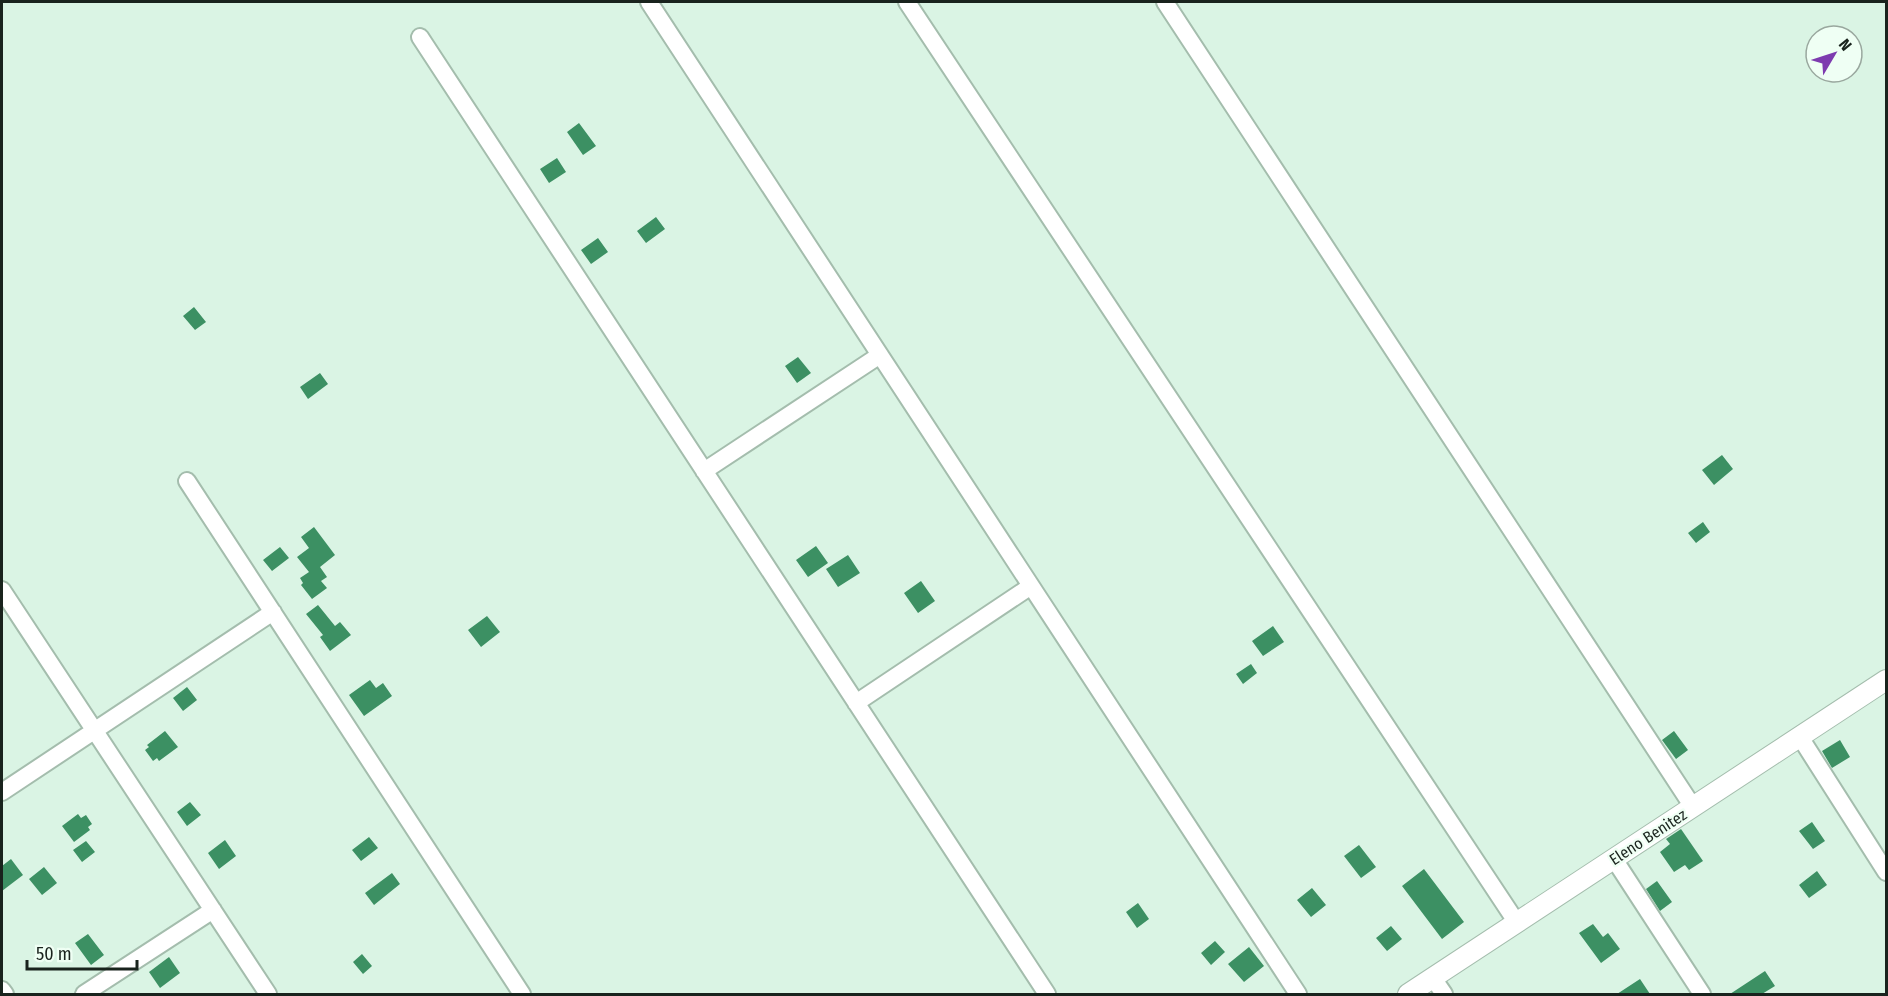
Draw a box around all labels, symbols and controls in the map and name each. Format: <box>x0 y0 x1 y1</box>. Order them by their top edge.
north arrow <box>1804 24 1864 84</box>
text: N <box>1835 35 1856 55</box>
street label: Eleno Benitez <box>1606 805 1690 869</box>
scale bar <box>27 933 136 971</box>
text: 50 m <box>36 943 72 965</box>

